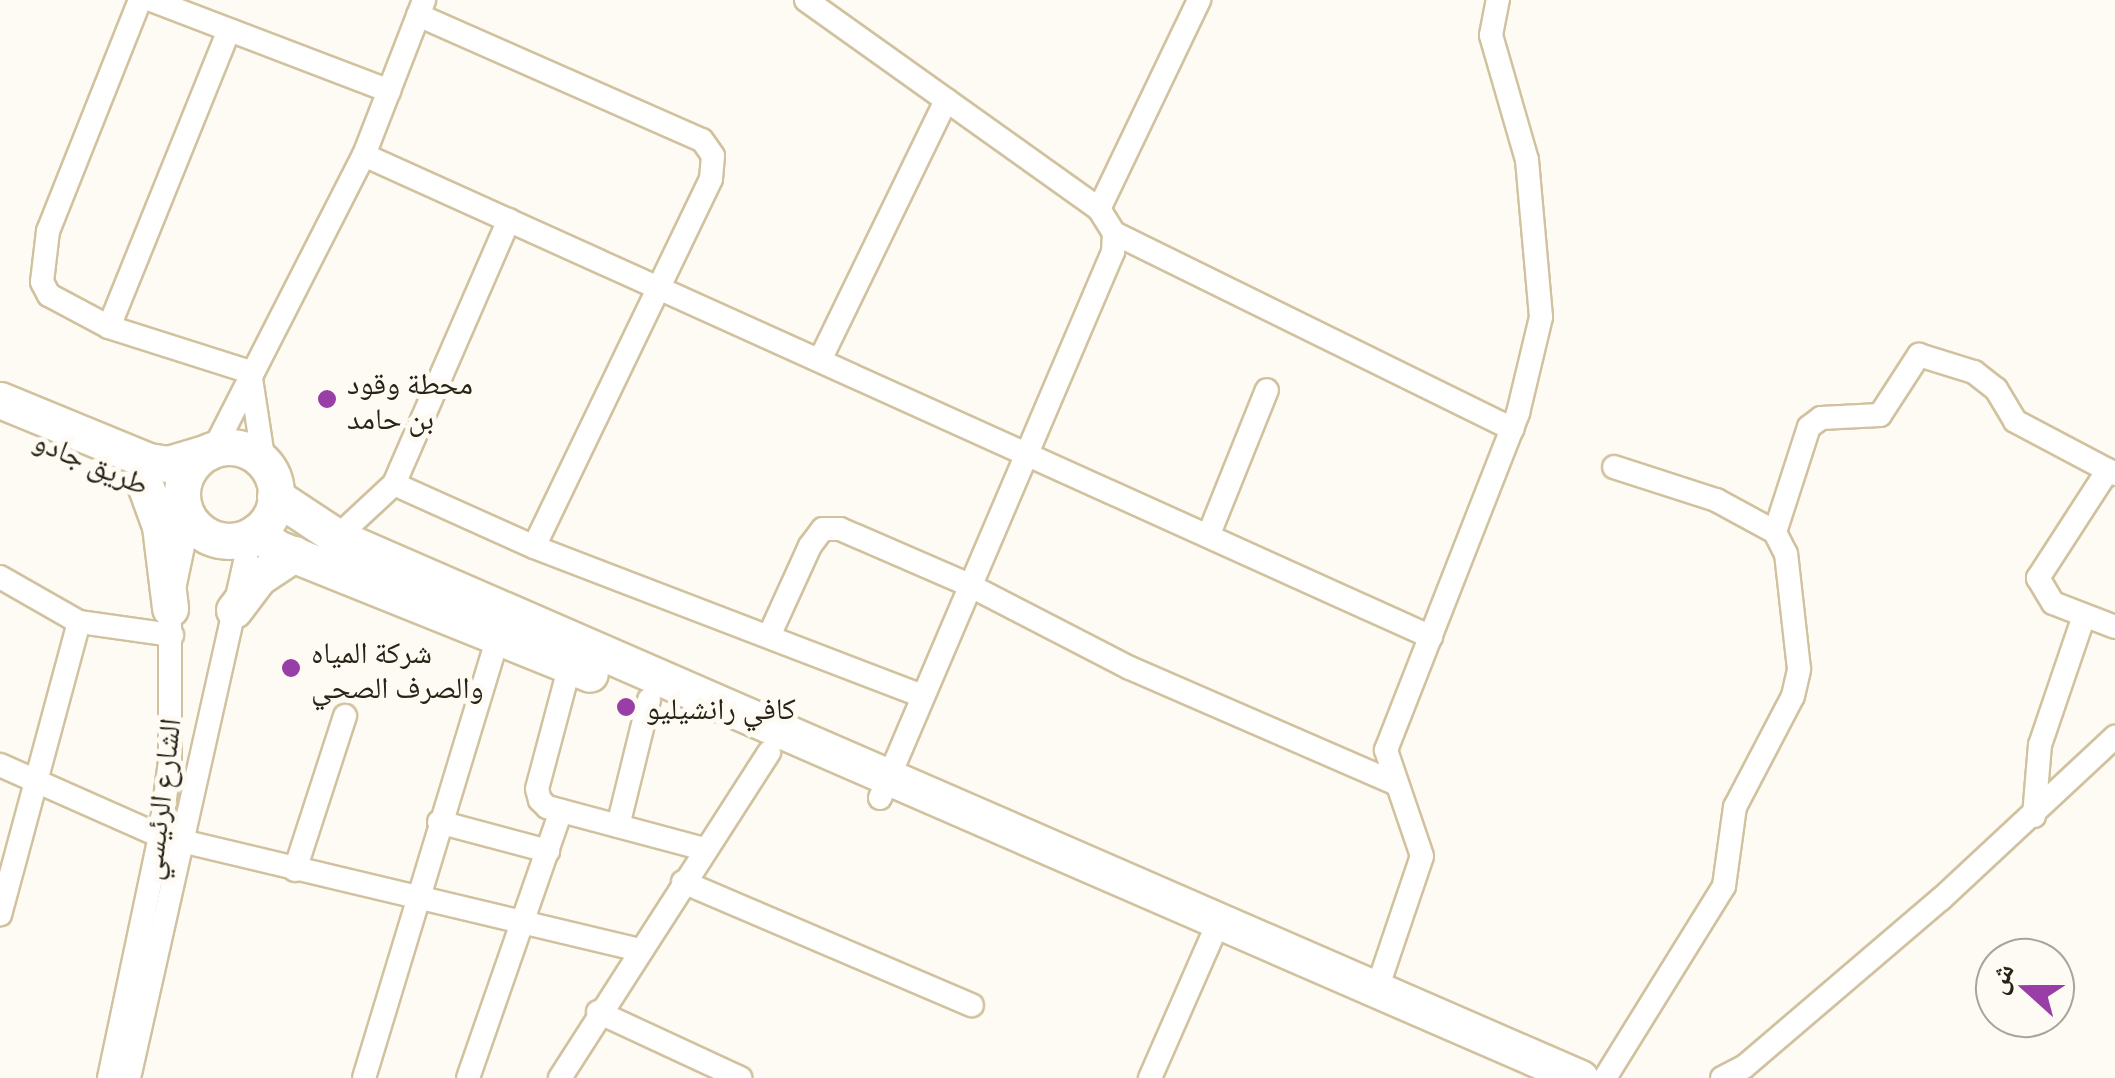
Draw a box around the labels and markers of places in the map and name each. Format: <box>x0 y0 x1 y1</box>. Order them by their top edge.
place label: محطة وقود بن حامد <box>347 364 473 434</box>
marker: محطة وقود بن حامد <box>316 388 338 410</box>
place label: شركة المياه والصرف الصحي <box>311 633 484 704</box>
marker: شركة المياه والصرف الصحي <box>280 657 302 679</box>
place label: كافي رانشيليو <box>646 689 796 725</box>
marker: كافي رانشيليو <box>615 696 637 718</box>

